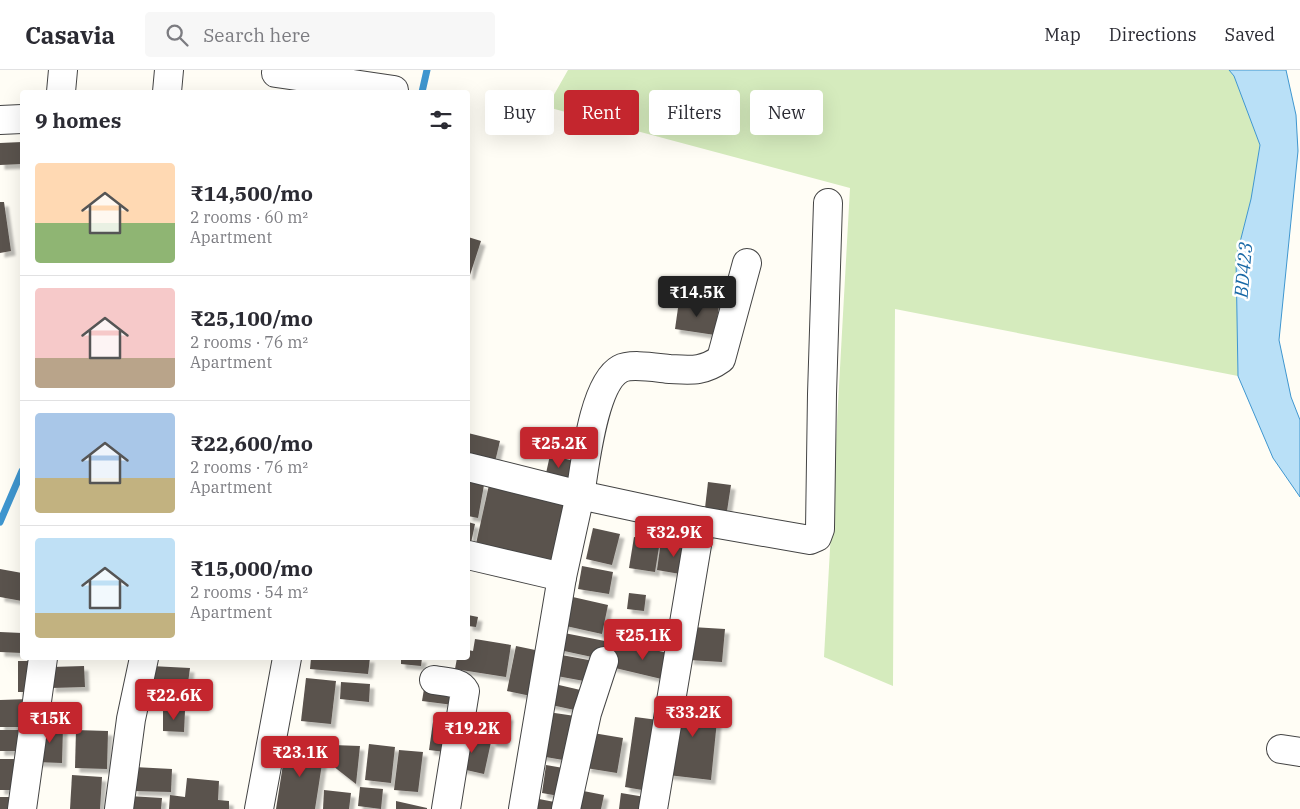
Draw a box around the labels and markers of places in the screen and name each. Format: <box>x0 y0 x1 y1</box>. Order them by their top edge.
pin: ₹14.5K <box>656 276 738 318</box>
pin: ₹25.2K <box>518 426 600 469</box>
pin: ₹32.9K <box>633 516 715 558</box>
pin: ₹25.1K <box>602 618 684 661</box>
pin: ₹22.6K <box>133 678 215 721</box>
pin: ₹33.2K <box>652 696 734 738</box>
pin: ₹15K <box>20 702 80 744</box>
pin: ₹19.2K <box>431 712 513 754</box>
pin: ₹23.1K <box>259 736 341 778</box>

